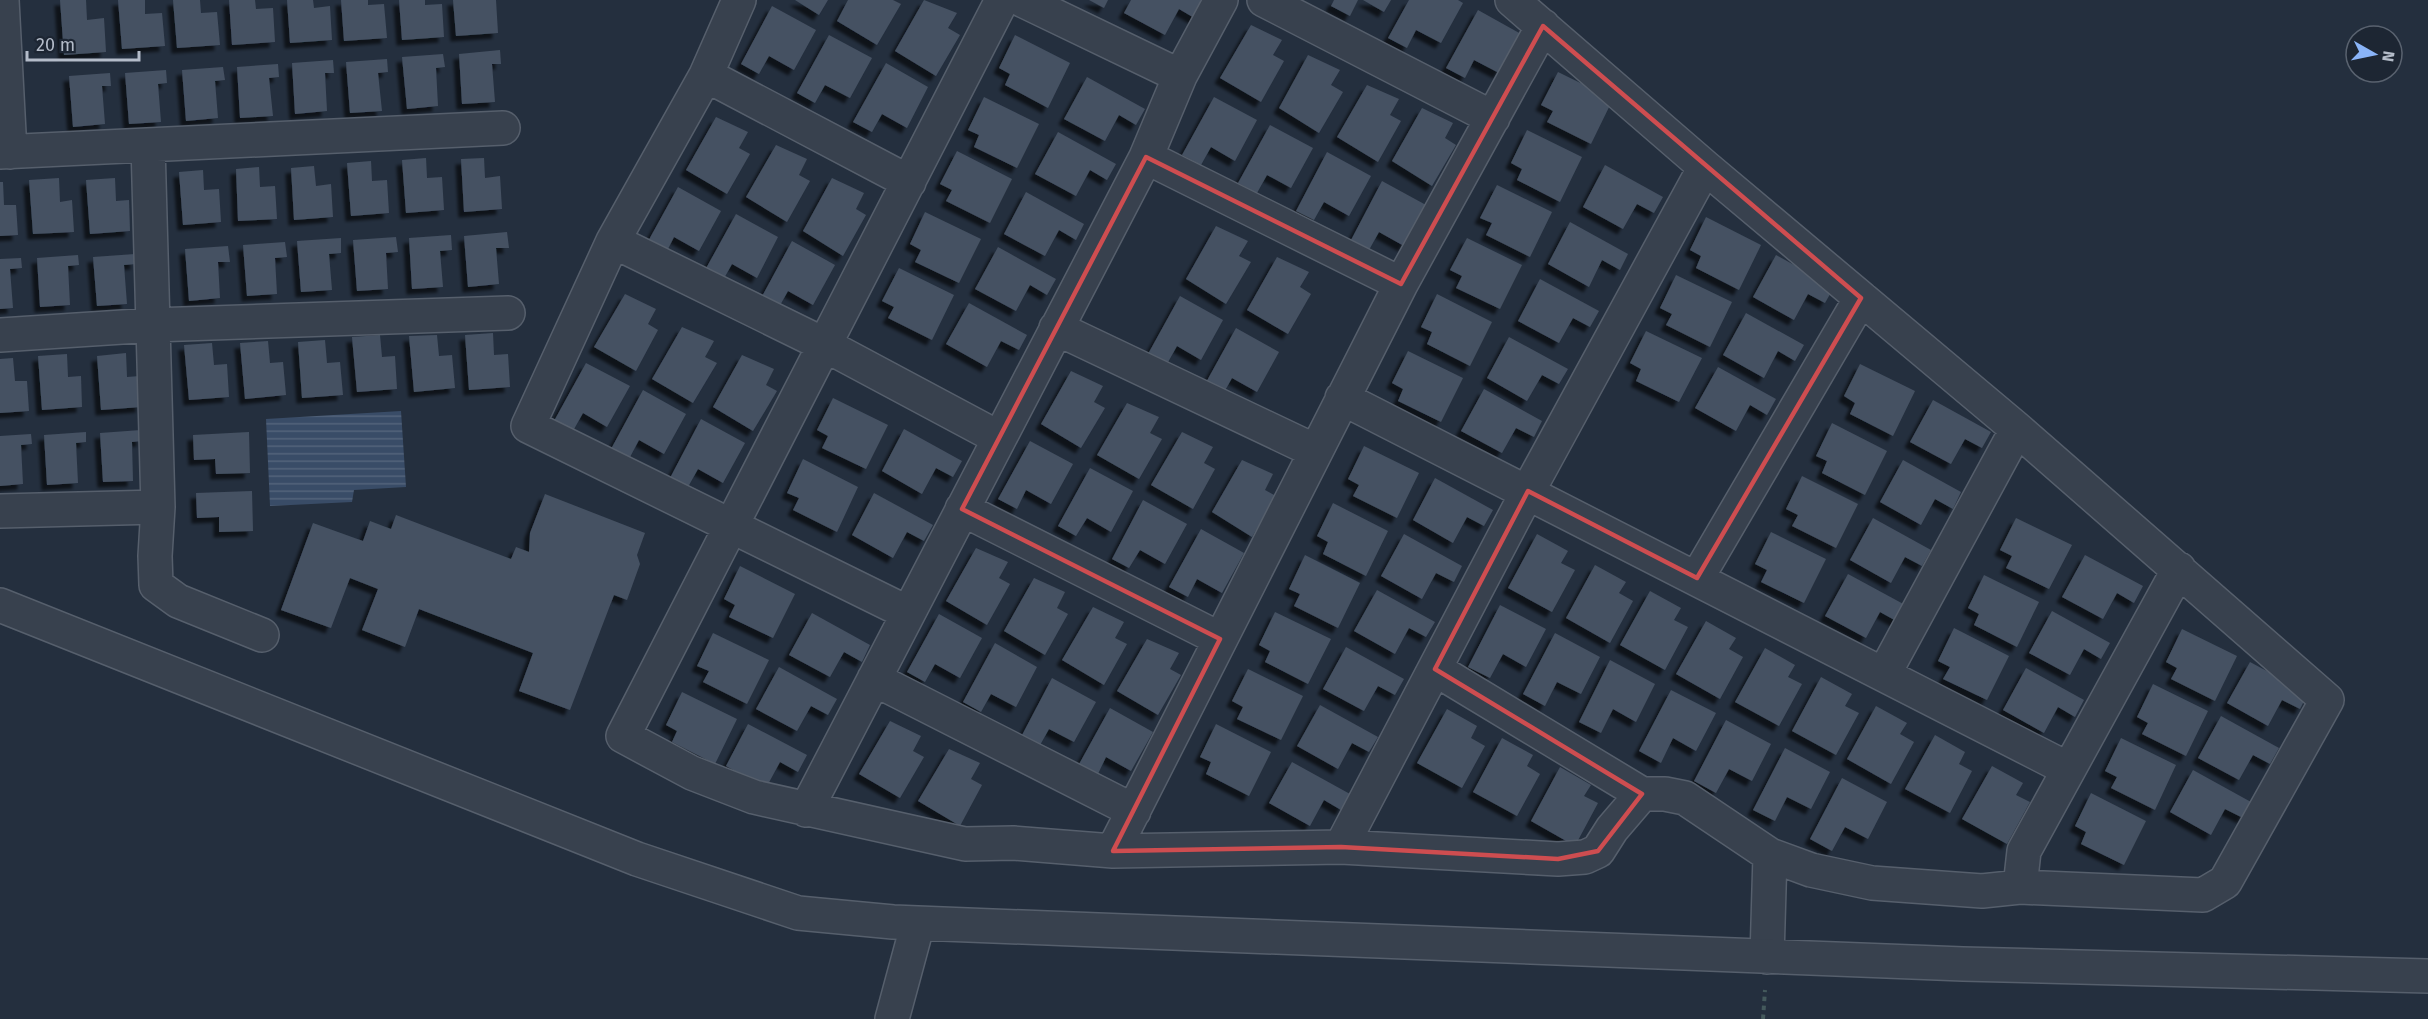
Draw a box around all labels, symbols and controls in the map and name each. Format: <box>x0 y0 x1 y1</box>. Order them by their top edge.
scale bar <box>27 24 140 62</box>
north arrow <box>2344 24 2404 84</box>
text: 20 m <box>36 34 75 56</box>
text: N <box>2378 50 2399 63</box>

